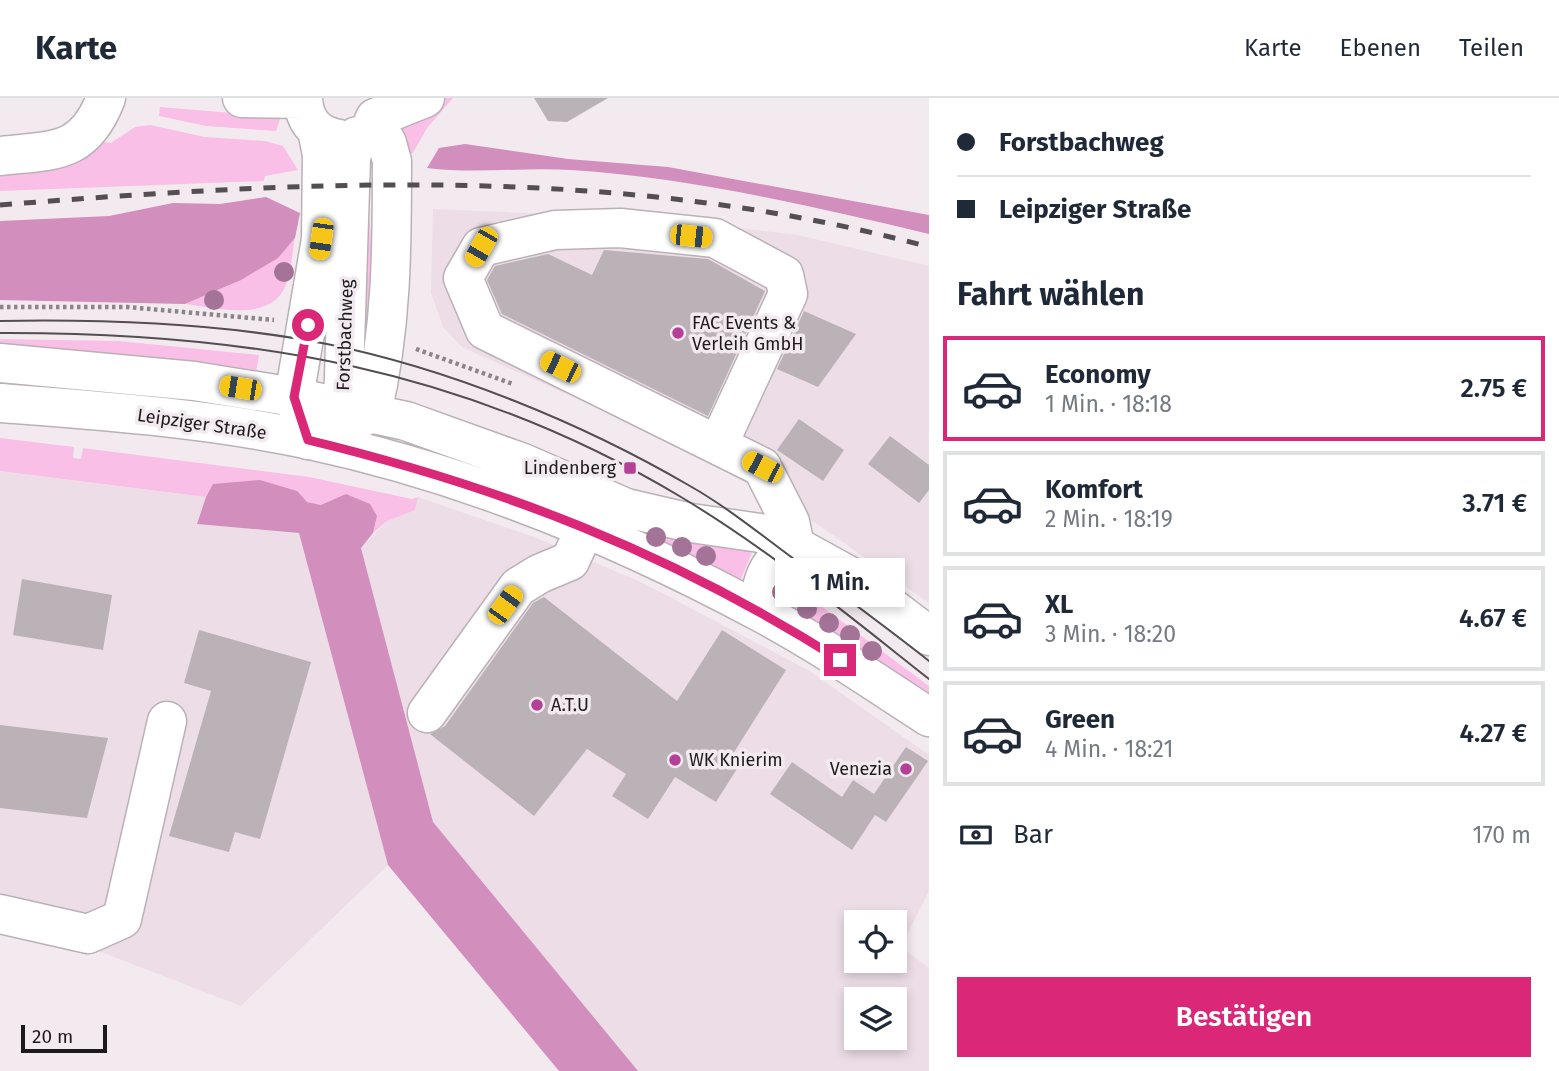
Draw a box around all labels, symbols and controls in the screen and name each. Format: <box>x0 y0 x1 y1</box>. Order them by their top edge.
text: Karte <box>35 28 117 68</box>
text: Karte <box>1244 34 1302 62</box>
text: Ebenen <box>1340 34 1421 62</box>
text: Teilen <box>1459 34 1524 62</box>
text: Forstbachweg <box>999 127 1164 158</box>
text: Leipziger Straße <box>999 194 1191 225</box>
car <box>308 217 335 261</box>
car <box>670 223 713 249</box>
car <box>462 224 501 270</box>
text: Fahrt wählen <box>957 275 1144 313</box>
street label: Forstbachweg <box>332 278 358 391</box>
route start <box>292 309 324 341</box>
place label: FAC Events & Verleih GmbH <box>692 312 803 355</box>
marker: FAC Events & Verleih GmbH <box>670 325 686 341</box>
car <box>537 348 584 386</box>
icon: car <box>961 357 1024 420</box>
text: Economy <box>1045 359 1151 390</box>
text: 2.75 € <box>1460 373 1527 404</box>
car <box>218 374 263 402</box>
text: 1 Min. · 18:18 <box>1045 390 1172 418</box>
street label: Leipziger Straße <box>136 404 268 444</box>
car <box>739 448 786 486</box>
place label: Lindenberg <box>524 457 617 479</box>
marker: Lindenberg <box>622 460 638 476</box>
icon: car <box>961 472 1024 535</box>
text: Komfort <box>1045 474 1143 505</box>
text: 3.71 € <box>1462 488 1527 519</box>
text: 2 Min. · 18:19 <box>1045 505 1173 533</box>
callout: 1 Min. <box>775 559 905 608</box>
text: 1 Min. <box>810 568 870 596</box>
car <box>485 582 526 628</box>
icon: car <box>961 587 1024 650</box>
text: XL <box>1045 589 1073 620</box>
text: 4.67 € <box>1459 603 1527 634</box>
text: 3 Min. · 18:20 <box>1045 620 1176 648</box>
route end <box>824 644 856 676</box>
place label: A.T.U <box>551 694 589 716</box>
marker: A.T.U <box>529 697 545 713</box>
icon: car <box>961 702 1024 765</box>
text: Green <box>1045 704 1115 735</box>
text: 4.27 € <box>1460 718 1527 749</box>
text: 4 Min. · 18:21 <box>1045 735 1173 763</box>
place label: WK Knierim <box>689 749 783 771</box>
marker: WK Knierim <box>667 752 683 768</box>
place label: Venezia <box>830 758 892 780</box>
marker: Venezia <box>898 761 914 777</box>
icon: cash <box>957 816 995 854</box>
text: Bar <box>1013 819 1053 850</box>
text: 170 m <box>1472 821 1531 849</box>
map controls <box>844 910 907 1050</box>
button: locate <box>844 910 907 973</box>
button: Bestätigen <box>957 977 1531 1057</box>
button: layers <box>844 987 907 1050</box>
scale bar <box>21 1022 107 1054</box>
text: 20 m <box>32 1025 73 1048</box>

